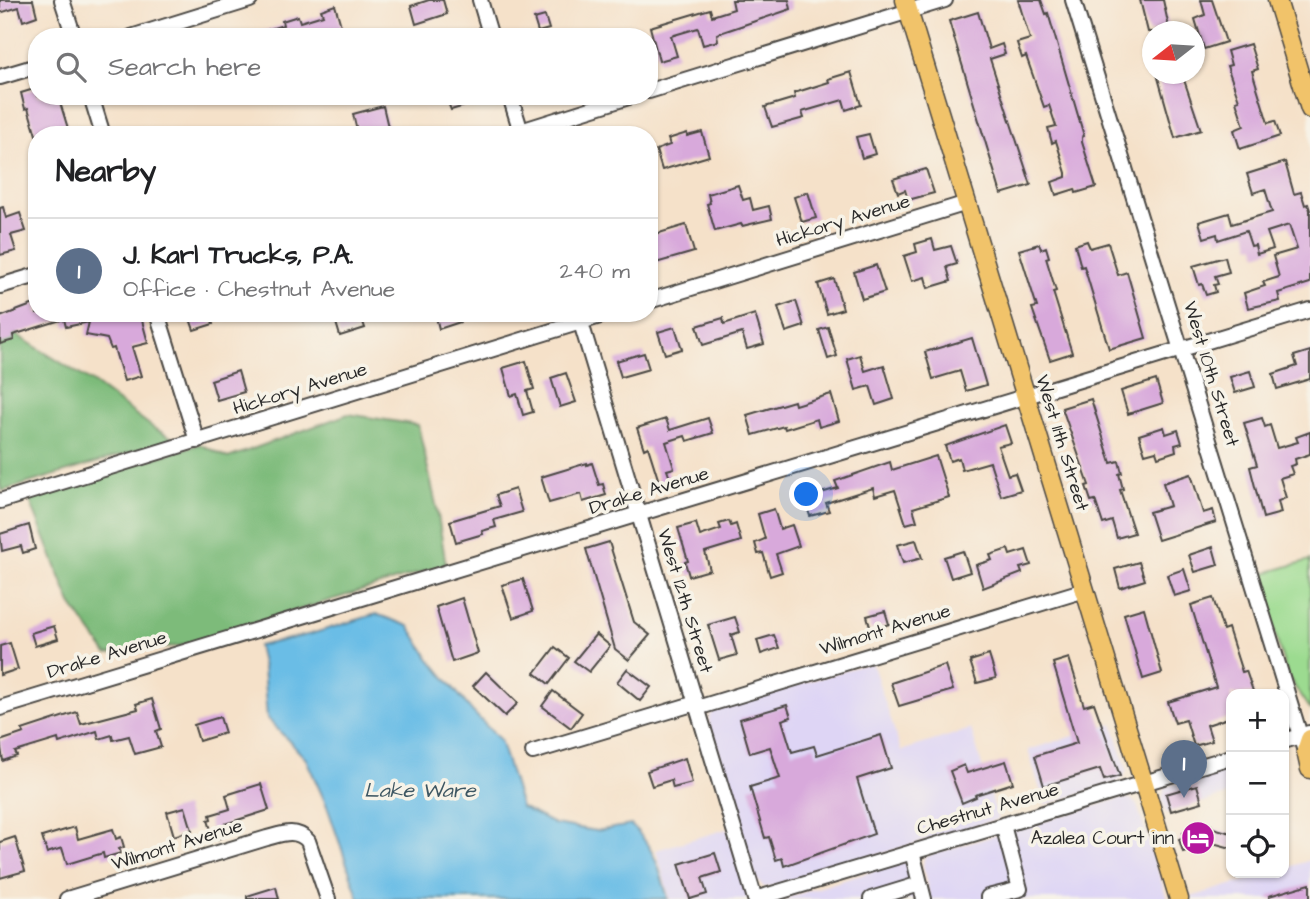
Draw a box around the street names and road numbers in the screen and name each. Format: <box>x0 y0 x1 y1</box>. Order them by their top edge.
street label: Hickory Avenue <box>773 188 914 255</box>
street label: West 10th Street <box>1176 298 1246 450</box>
street label: Hickory Avenue <box>230 356 371 423</box>
street label: West 11th Street <box>1028 372 1096 515</box>
street label: Drake Avenue <box>586 460 712 522</box>
street label: West 12th Street <box>650 526 720 677</box>
street label: Wilmont Avenue <box>816 597 954 663</box>
street label: Drake Avenue <box>44 624 170 686</box>
street label: Chestnut Avenue <box>914 776 1062 842</box>
street label: Wilmont Avenue <box>108 812 246 878</box>

